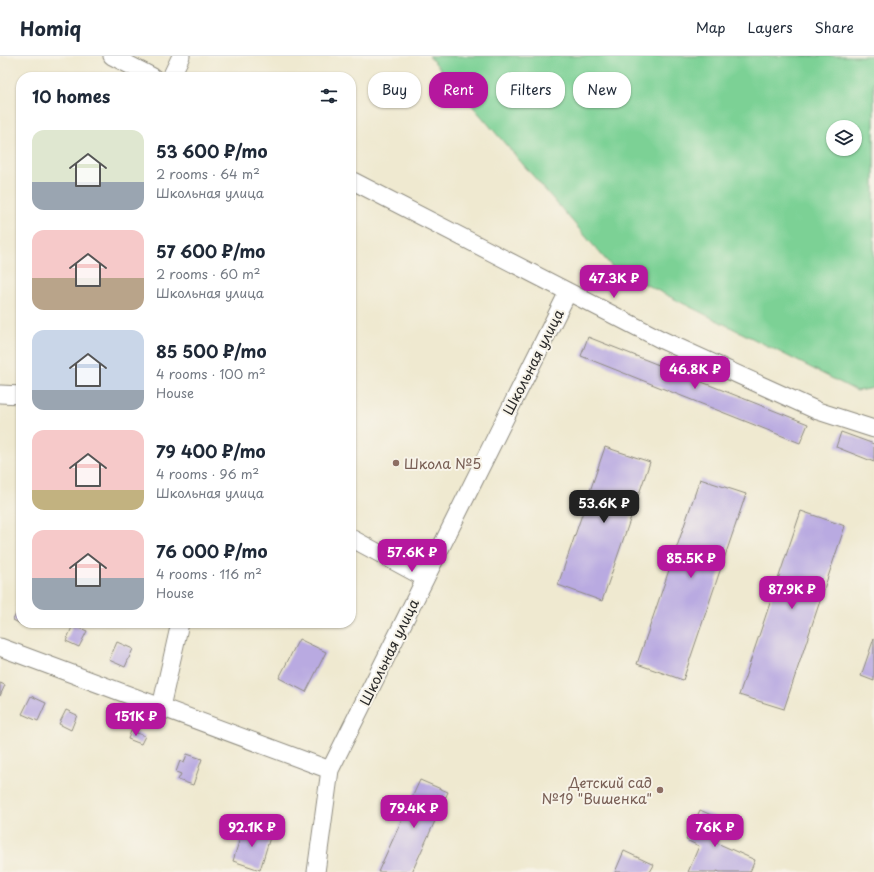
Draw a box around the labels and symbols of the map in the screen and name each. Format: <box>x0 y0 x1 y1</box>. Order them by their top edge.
pin: 47.3K ₽ <box>577 265 651 299</box>
street label: Школьная улица <box>497 305 569 419</box>
pin: 46.8K ₽ <box>658 356 732 390</box>
place label: Школа №5 <box>404 453 481 474</box>
marker: Школа №5 <box>391 458 401 468</box>
pin: 53.6K ₽ <box>567 490 641 524</box>
pin: 57.6K ₽ <box>375 539 449 573</box>
pin: 85.5K ₽ <box>654 545 728 579</box>
pin: 87.9K ₽ <box>755 576 829 610</box>
street label: Школьная улица <box>354 595 424 709</box>
pin: 151K ₽ <box>103 703 169 737</box>
place label: Детский сад №19 "Вишенка" <box>542 772 652 809</box>
marker: Детский сад №19 "Вишенка" <box>655 785 665 795</box>
pin: 79.4K ₽ <box>377 795 451 829</box>
pin: 92.1K ₽ <box>215 814 289 848</box>
pin: 76K ₽ <box>687 814 743 848</box>

